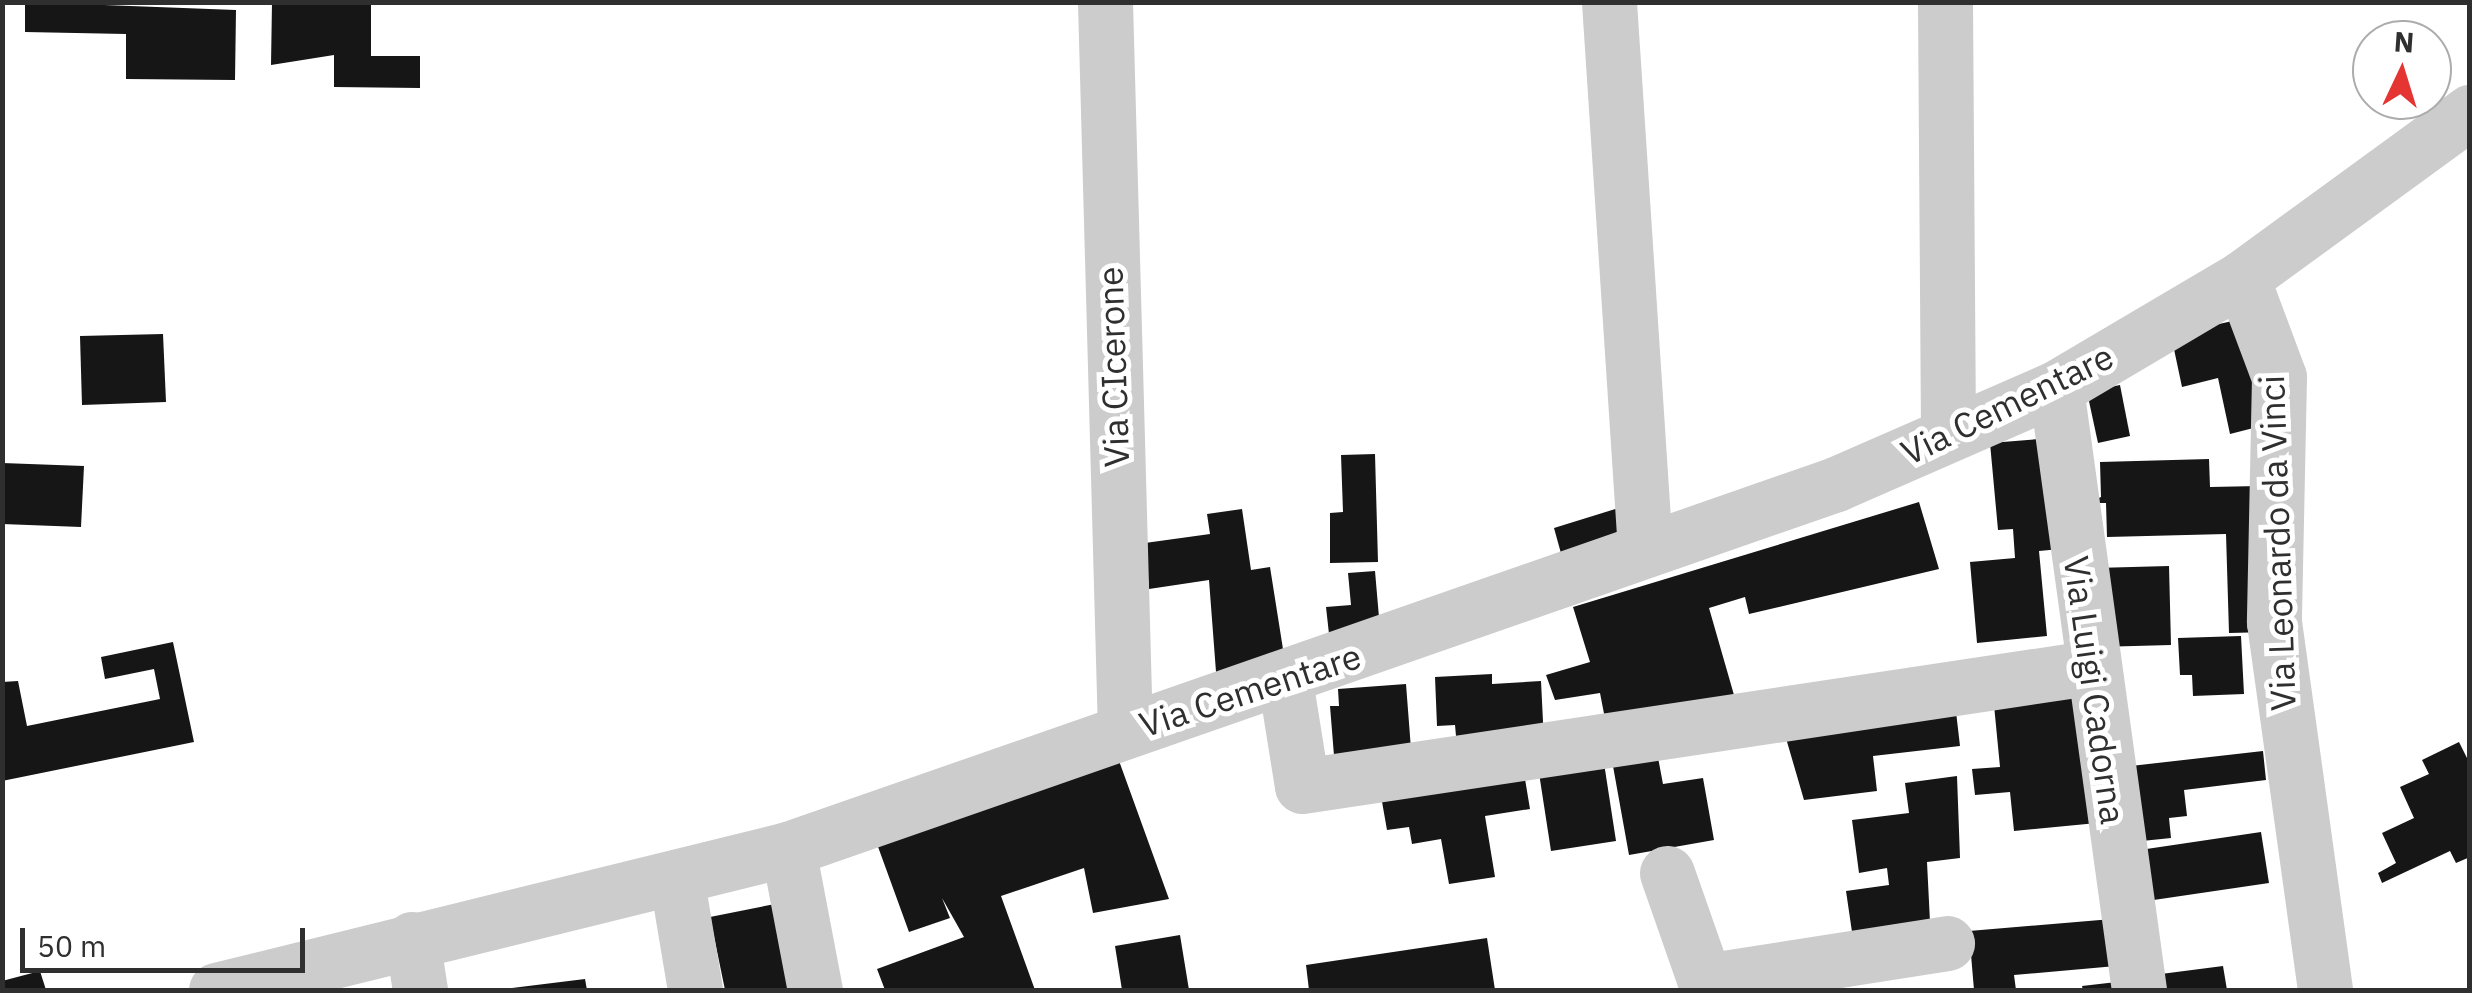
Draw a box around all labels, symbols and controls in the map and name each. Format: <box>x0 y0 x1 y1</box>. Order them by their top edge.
north arrow <box>2352 20 2452 120</box>
text: N <box>2393 22 2415 61</box>
street label: Via CIcerone <box>1089 266 1137 468</box>
street label: Via Cementare <box>1894 335 2120 473</box>
street label: Via Leonardo da Vinci <box>2250 374 2304 712</box>
street label: Via Luigi Cadorna <box>2055 553 2135 827</box>
street label: Via Cementare <box>1134 634 1366 746</box>
scale bar <box>25 908 310 970</box>
text: 50 m <box>37 926 106 965</box>

